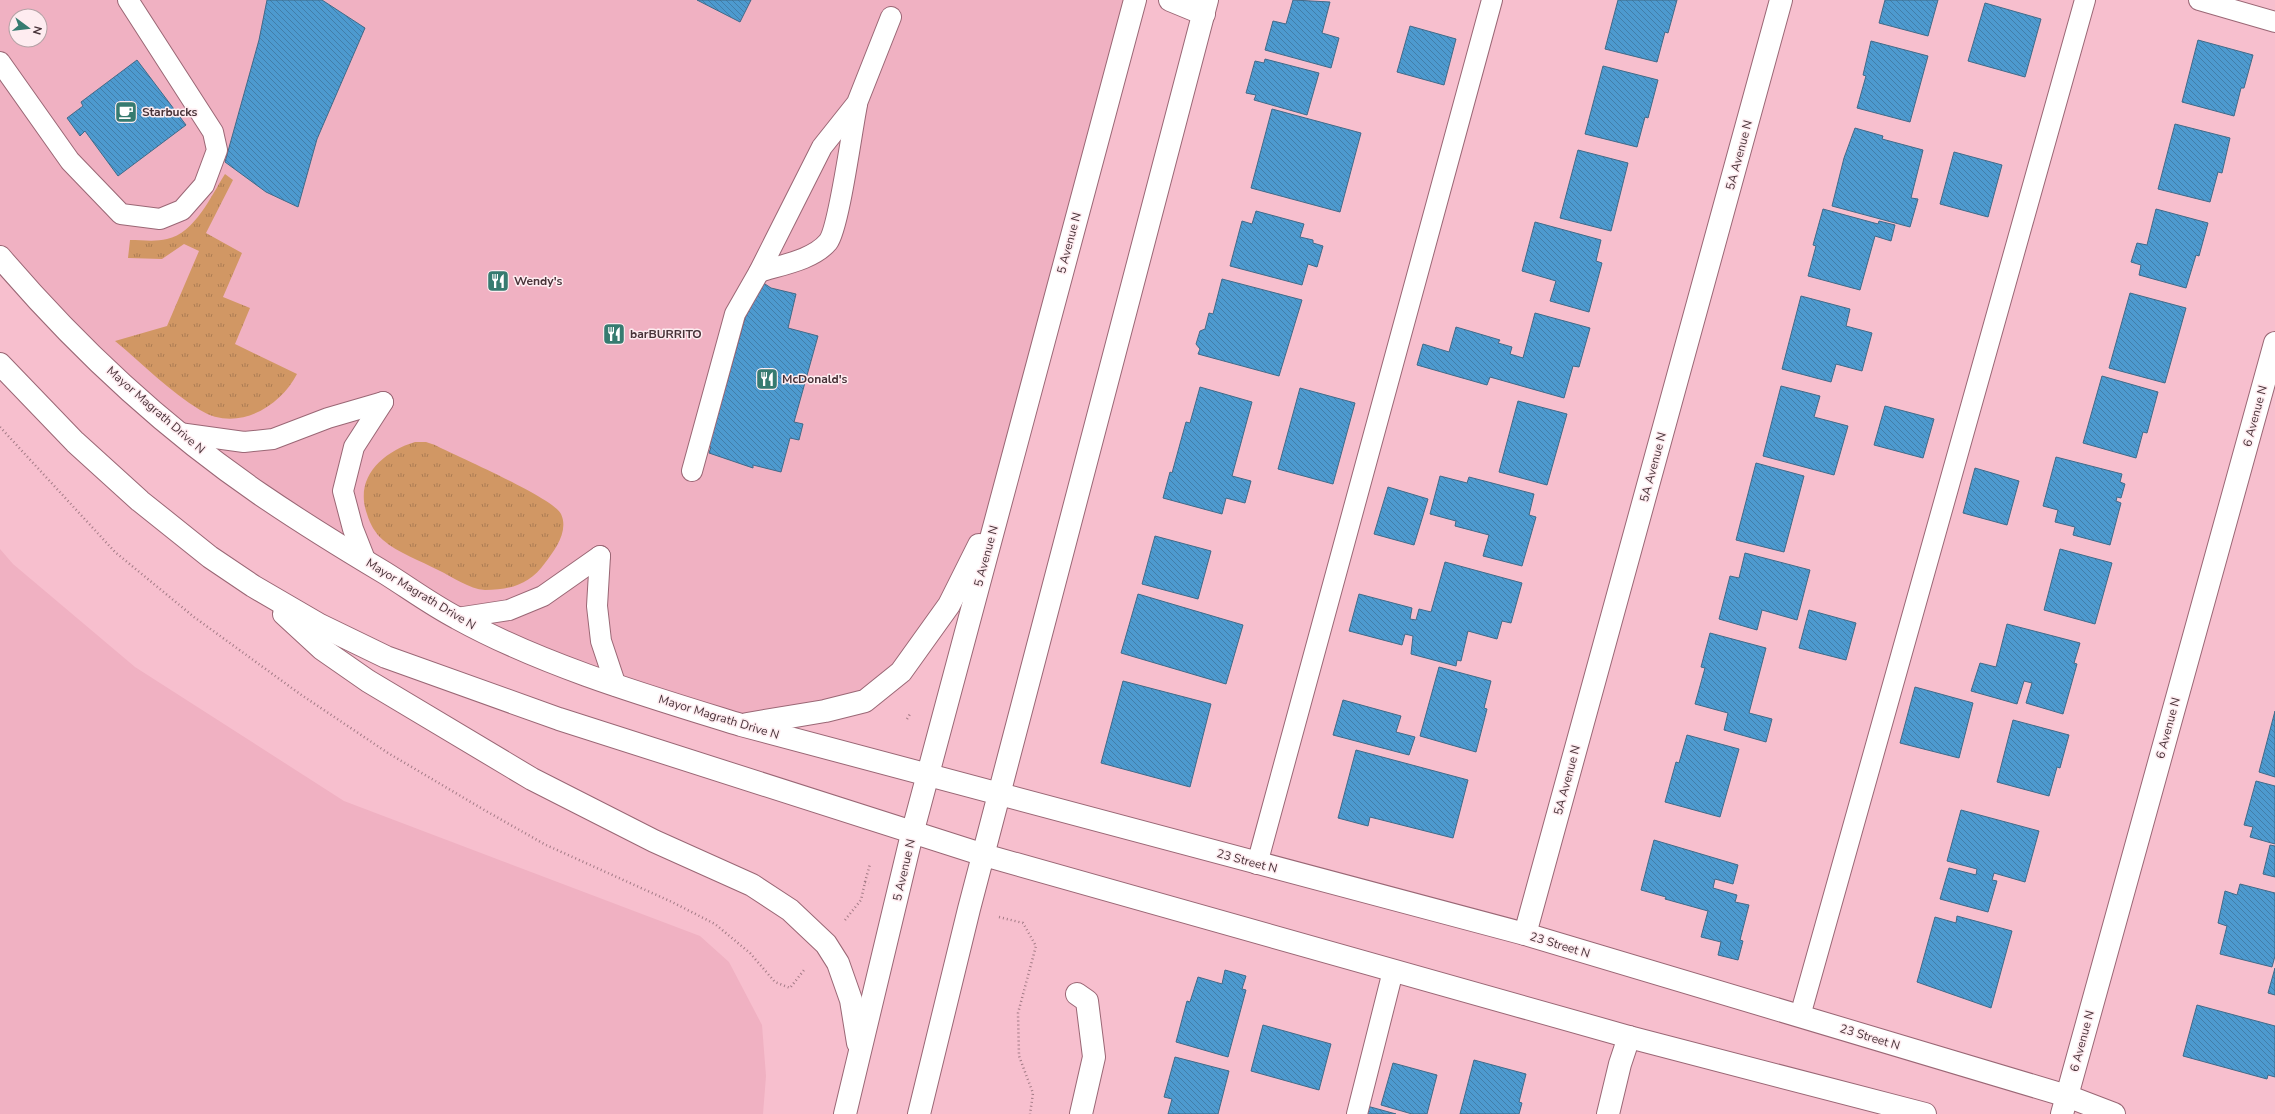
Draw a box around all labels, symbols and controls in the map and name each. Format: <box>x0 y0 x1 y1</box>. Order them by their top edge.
north arrow <box>8 8 48 48</box>
text: N <box>29 25 45 36</box>
cafe icon: Starbucks <box>113 99 139 125</box>
place label: Starbucks <box>142 104 198 120</box>
street label: 5A Avenue N <box>1722 118 1756 192</box>
street label: 5 Avenue N <box>1053 210 1085 276</box>
restaurant icon: Wendy's <box>485 268 511 294</box>
place label: Wendy's <box>514 273 563 289</box>
restaurant icon: barBURRITO <box>601 321 627 347</box>
place label: barBURRITO <box>630 326 702 342</box>
street label: Mayor Magrath Drive N <box>103 363 209 457</box>
restaurant icon: McDonald's <box>754 366 780 392</box>
place label: McDonald's <box>782 371 848 387</box>
street label: 6 Avenue N <box>2239 383 2271 449</box>
street label: 5A Avenue N <box>1636 430 1670 504</box>
street label: 5 Avenue N <box>970 523 1002 589</box>
street label: Mayor Magrath Drive N <box>363 555 479 633</box>
street label: Mayor Magrath Drive N <box>657 691 781 743</box>
street label: 6 Avenue N <box>2152 695 2184 761</box>
street label: 5A Avenue N <box>1550 743 1584 817</box>
street label: 5 Avenue N <box>889 837 919 903</box>
street label: 23 Street N <box>1215 845 1279 877</box>
street label: 23 Street N <box>1528 928 1592 962</box>
street label: 6 Avenue N <box>2066 1008 2098 1074</box>
street label: 23 Street N <box>1838 1020 1902 1054</box>

